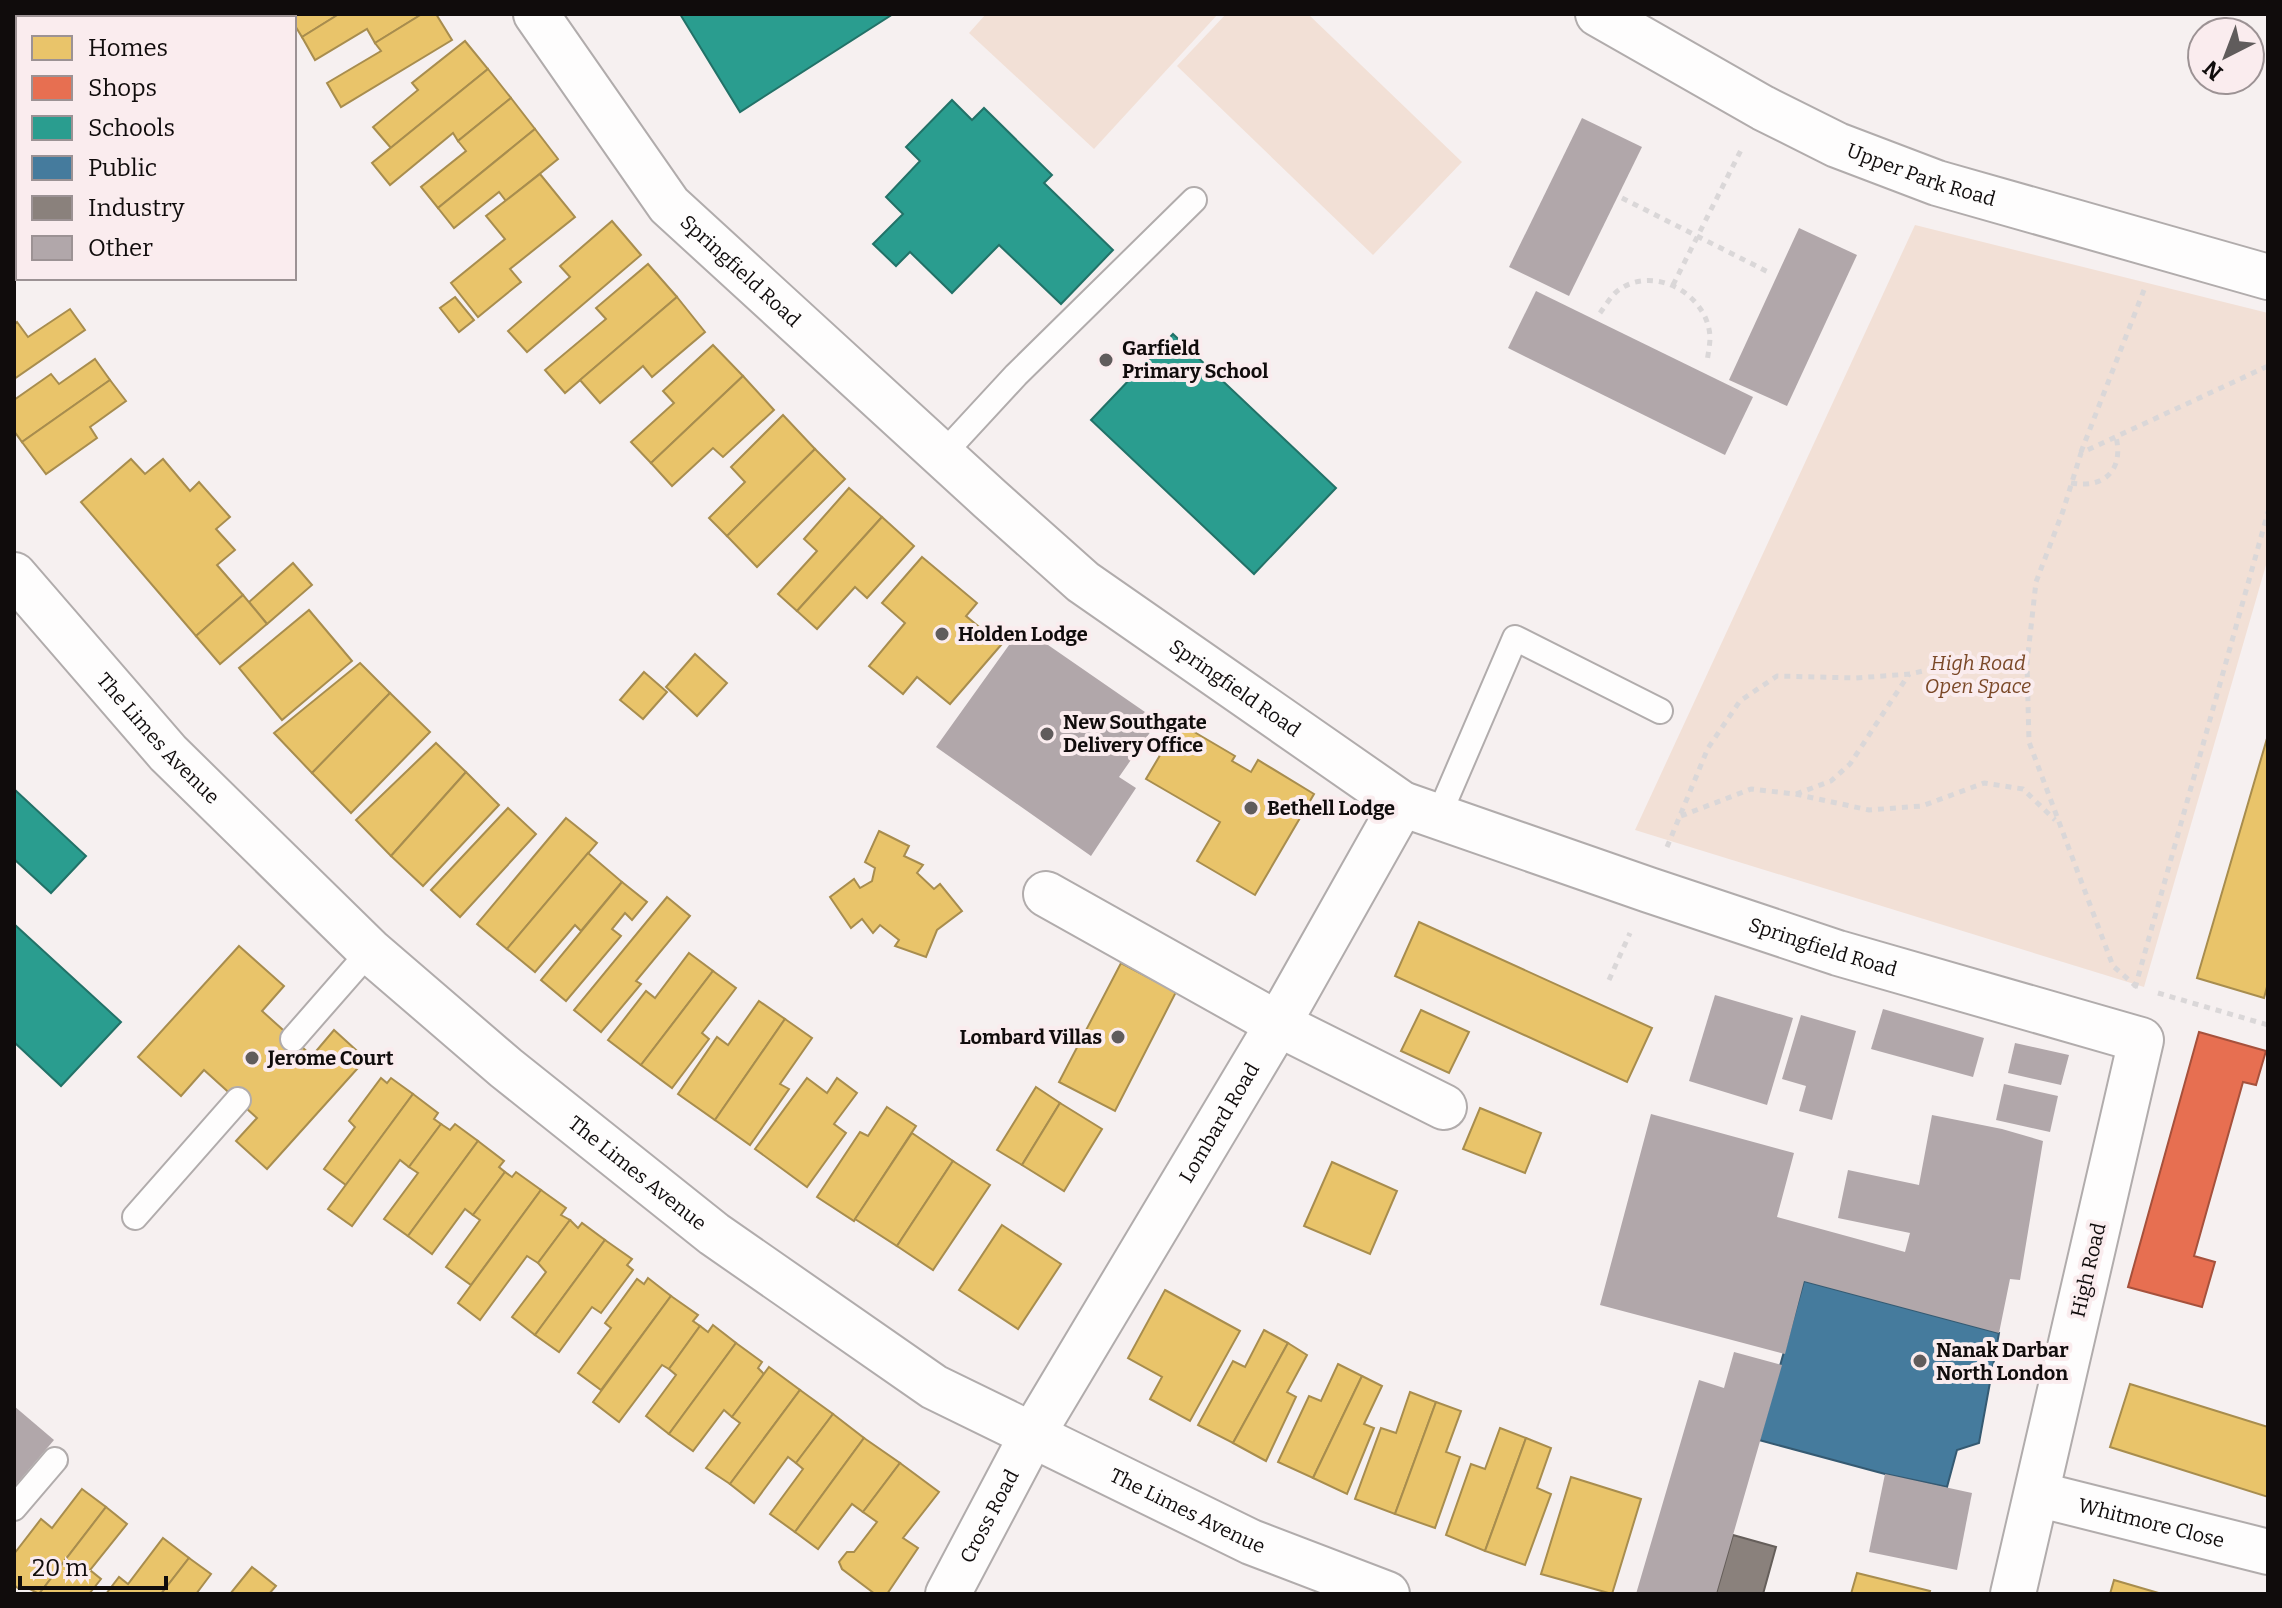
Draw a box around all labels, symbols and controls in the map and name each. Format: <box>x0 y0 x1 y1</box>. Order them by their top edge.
legend <box>16 16 296 280</box>
north arrow <box>2186 16 2266 96</box>
text: Homes <box>88 34 168 62</box>
text: N <box>2198 55 2228 86</box>
text: Shops <box>88 74 157 102</box>
text: Schools <box>88 114 175 142</box>
street label: Upper Park Road <box>1843 138 1998 211</box>
text: Public <box>88 154 157 182</box>
text: Industry <box>88 194 185 222</box>
street label: Springfield Road <box>676 210 806 332</box>
text: Other <box>88 234 153 262</box>
place label: Garfield Primary School <box>1122 336 1269 383</box>
marker: Garfield Primary School <box>1097 351 1115 369</box>
place label: Holden Lodge <box>958 622 1088 646</box>
marker: Holden Lodge <box>933 625 951 643</box>
street label: Springfield Road <box>1165 634 1305 742</box>
park label: High Road Open Space <box>1925 651 2031 698</box>
street label: The Limes Avenue <box>92 668 225 809</box>
place label: New Southgate Delivery Office <box>1063 710 1207 757</box>
marker: New Southgate Delivery Office <box>1038 725 1056 743</box>
place label: Bethell Lodge <box>1267 796 1395 820</box>
marker: Bethell Lodge <box>1242 799 1260 817</box>
street label: Springfield Road <box>1746 912 1900 981</box>
place label: Lombard Villas <box>959 1025 1102 1049</box>
marker: Lombard Villas <box>1109 1028 1127 1046</box>
place label: Jerome Court <box>267 1046 394 1070</box>
marker: Jerome Court <box>243 1049 261 1067</box>
street label: Lombard Road <box>1174 1058 1264 1187</box>
street label: The Limes Avenue <box>564 1111 711 1235</box>
street label: High Road <box>2065 1220 2111 1320</box>
place label: Nanak Darbar North London <box>1936 1338 2069 1385</box>
marker: Nanak Darbar North London <box>1911 1352 1929 1370</box>
street label: The Limes Avenue <box>1106 1463 1269 1558</box>
street label: Cross Road <box>955 1465 1024 1567</box>
street label: Whitmore Close <box>2076 1493 2227 1553</box>
scale bar <box>20 1540 166 1590</box>
text: 20 m <box>32 1554 88 1582</box>

